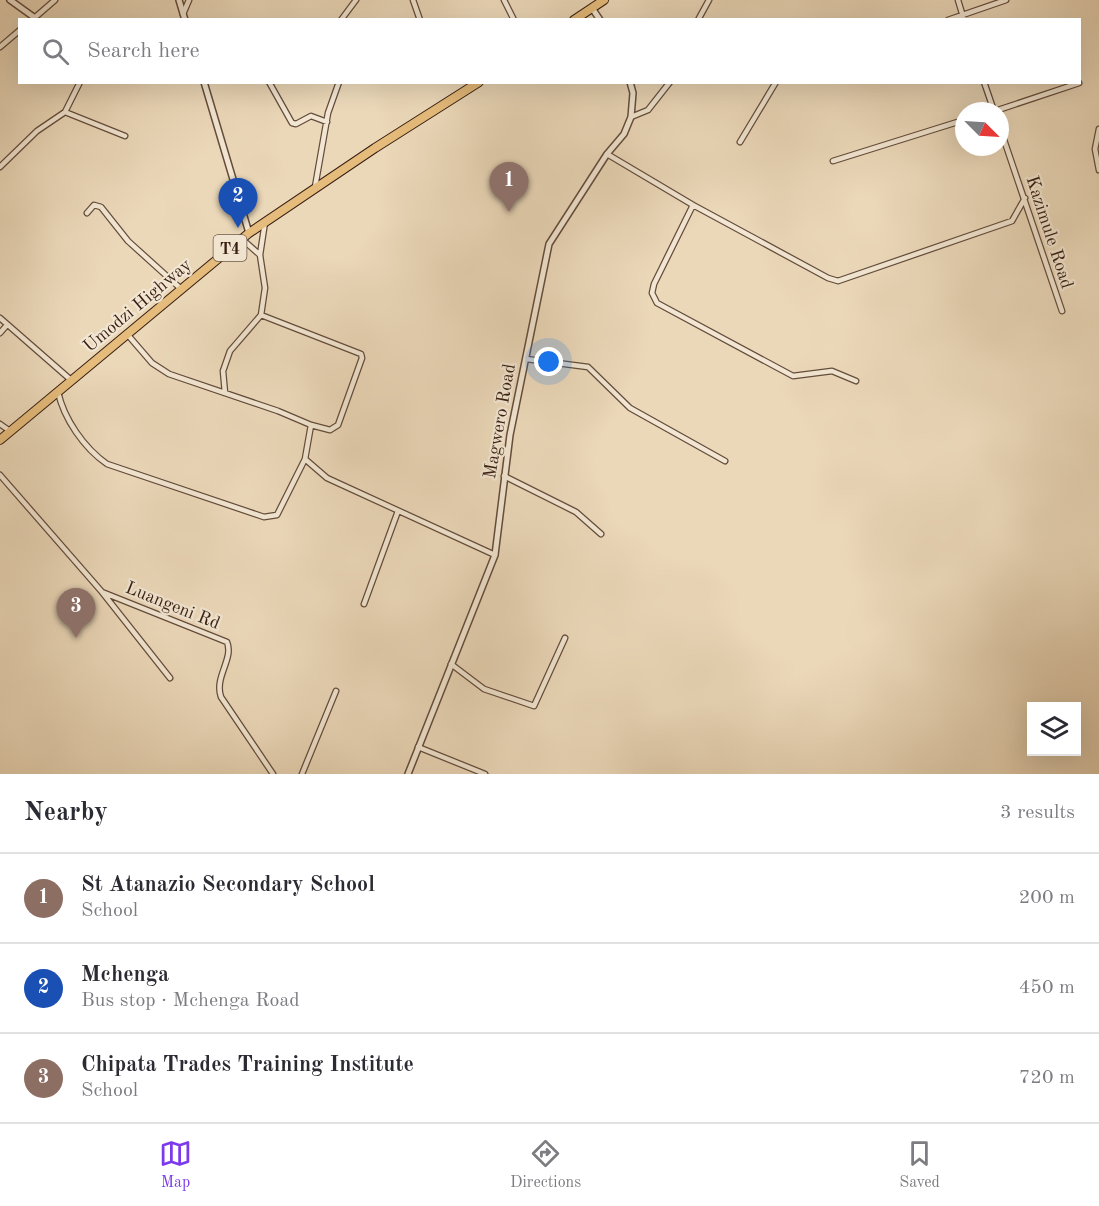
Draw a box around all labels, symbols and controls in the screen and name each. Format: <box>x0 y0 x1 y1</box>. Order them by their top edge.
search box <box>18 18 1081 84</box>
icon: search <box>39 35 72 68</box>
text: Search here <box>87 40 200 62</box>
north arrow <box>955 102 1009 156</box>
pin: 1 <box>490 162 528 212</box>
street label: Kazimule Road <box>1022 174 1076 291</box>
pin: 2 <box>218 178 258 228</box>
road number: T4 <box>214 235 246 261</box>
street label: Umodzi Highway <box>80 255 195 356</box>
your location <box>534 347 563 376</box>
street label: Magwero Road <box>481 362 519 480</box>
street label: Luangeni Rd <box>123 579 222 633</box>
pin: 3 <box>56 588 96 638</box>
map controls <box>1027 702 1081 756</box>
button: layers <box>1027 702 1081 756</box>
text: Nearby <box>24 800 108 826</box>
text: 3 results <box>1000 803 1075 823</box>
text: St Atanazio Secondary School <box>81 874 375 896</box>
text: 1 <box>38 888 49 908</box>
text: 200 m <box>1019 888 1075 908</box>
text: School <box>81 901 138 921</box>
text: Mchenga <box>81 964 169 986</box>
text: 2 <box>38 978 49 998</box>
text: 450 m <box>1019 978 1075 998</box>
text: Bus stop · Mchenga Road <box>81 991 300 1011</box>
text: Chipata Trades Training Institute <box>81 1054 414 1076</box>
text: 3 <box>38 1068 49 1088</box>
text: 720 m <box>1019 1068 1075 1088</box>
text: School <box>81 1081 138 1101</box>
tab: Map <box>159 1137 192 1193</box>
tab: Directions <box>510 1137 581 1193</box>
tab: Saved <box>899 1137 940 1193</box>

